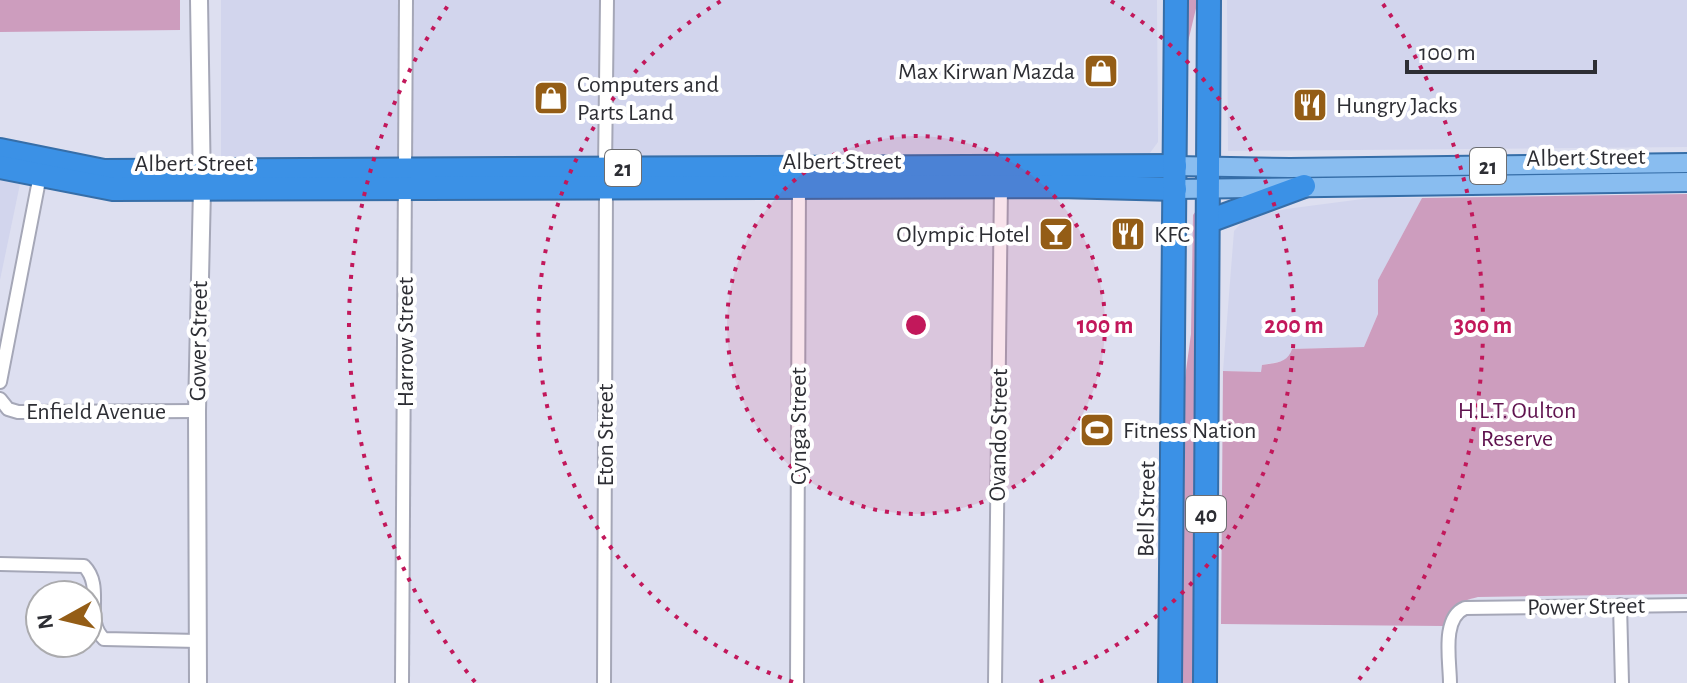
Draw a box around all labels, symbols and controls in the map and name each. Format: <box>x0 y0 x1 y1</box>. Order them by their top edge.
scale bar <box>1407 24 1595 74</box>
text: 100 m <box>1419 41 1476 65</box>
shop icon: Max Kirwan Mazda <box>1082 52 1120 90</box>
place label: Max Kirwan Mazda <box>898 60 1075 84</box>
place label: Computers and Parts Land <box>577 73 719 125</box>
shop icon: Computers and Parts Land <box>532 79 570 117</box>
restaurant icon: Hungry Jacks <box>1291 86 1329 124</box>
place label: Hungry Jacks <box>1336 94 1458 118</box>
street label: Albert Street <box>1526 145 1646 171</box>
road number: 21 <box>1470 148 1506 184</box>
road number: 21 <box>605 150 641 186</box>
street label: Albert Street <box>782 150 902 174</box>
street label: Albert Street <box>134 152 254 176</box>
bar icon: Olympic Hotel <box>1037 215 1075 253</box>
restaurant icon: KFC <box>1109 215 1147 253</box>
place label: Olympic Hotel <box>896 223 1030 247</box>
place label: KFC <box>1154 223 1190 247</box>
street label: Harrow Street <box>394 276 418 407</box>
street label: Gower Street <box>186 280 212 401</box>
centre of rings <box>902 311 930 339</box>
text: 100 m <box>1077 314 1133 338</box>
text: 200 m <box>1264 314 1324 338</box>
text: 300 m <box>1454 314 1512 338</box>
street label: Cynga Street <box>787 367 811 485</box>
street label: Ovando Street <box>986 368 1012 502</box>
street label: Eton Street <box>594 383 618 486</box>
park label: H.L.T. Oulton Reserve <box>1458 399 1576 451</box>
street label: Enfield Avenue <box>26 400 166 424</box>
sports icon: Fitness Nation <box>1078 411 1116 449</box>
place label: Fitness Nation <box>1123 419 1256 443</box>
street label: Bell Street <box>1134 460 1160 557</box>
road number: 40 <box>1186 496 1226 532</box>
north arrow <box>24 579 104 659</box>
street label: Power Street <box>1527 594 1646 620</box>
text: N <box>33 613 57 631</box>

